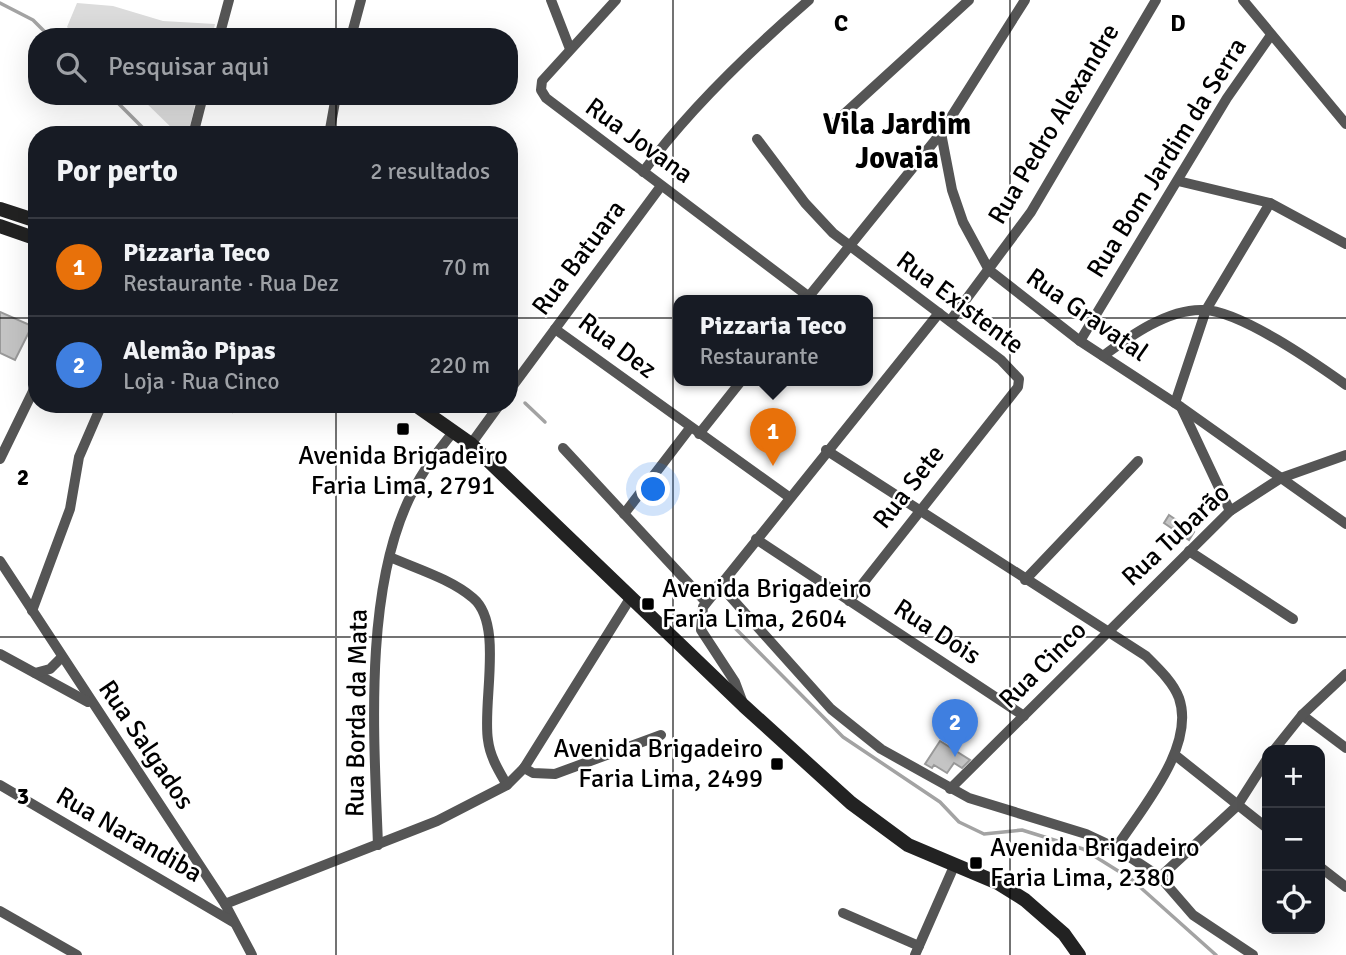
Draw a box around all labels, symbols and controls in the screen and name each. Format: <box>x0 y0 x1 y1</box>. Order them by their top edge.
text: C <box>834 9 848 38</box>
text: D <box>1170 9 1186 38</box>
street label: Rua Pedro Alexandre <box>981 18 1127 230</box>
search box <box>28 28 518 105</box>
street label: Rua Bom Jardim da Serra <box>1080 32 1254 284</box>
icon: search <box>52 48 90 86</box>
text: Pesquisar aqui <box>108 51 269 83</box>
street label: Rua Jovana <box>579 91 699 191</box>
district label: Vila Jardim Jovaia <box>823 106 971 177</box>
text: Por perto <box>56 153 178 190</box>
text: 2 resultados <box>370 157 490 186</box>
street label: Rua Batuara <box>525 194 633 322</box>
text: Pizzaria Teco <box>123 237 270 269</box>
street label: Rua Existente <box>890 245 1030 361</box>
text: 1 <box>73 253 85 282</box>
text: 70 m <box>442 253 490 282</box>
street label: Rua Gravatal <box>1020 261 1154 369</box>
text: Restaurante · Rua Dez <box>123 269 339 298</box>
popup <box>673 295 873 386</box>
street label: Rua Dez <box>572 306 662 386</box>
text: Pizzaria Teco <box>699 310 847 342</box>
text: Alemão Pipas <box>123 335 276 367</box>
text: Restaurante <box>699 342 819 371</box>
text: 2 <box>73 351 85 380</box>
text: 220 m <box>429 351 490 380</box>
text: Loja · Rua Cinco <box>123 367 280 396</box>
pin: 1 <box>750 408 796 466</box>
marker: Avenida Brigadeiro Faria Lima, 2791 <box>395 421 411 437</box>
street label: Rua Sete <box>866 439 952 535</box>
place label: Avenida Brigadeiro Faria Lima, 2791 <box>298 440 508 502</box>
text: 2 <box>17 463 29 492</box>
your location <box>636 472 670 506</box>
street label: Rua Tubarão <box>1115 477 1237 593</box>
place label: Avenida Brigadeiro Faria Lima, 2604 <box>662 573 872 635</box>
street label: Rua Dois <box>888 592 986 672</box>
marker: Avenida Brigadeiro Faria Lima, 2604 <box>640 596 656 612</box>
street label: Rua Borda da Mata <box>339 609 375 817</box>
street label: Rua Cinco <box>993 615 1093 715</box>
street label: Rua Salgados <box>91 674 201 816</box>
pin: 2 <box>932 699 978 757</box>
place label: Avenida Brigadeiro Faria Lima, 2499 <box>553 733 763 795</box>
map controls <box>1262 745 1325 934</box>
button: + <box>1262 745 1325 808</box>
marker: Avenida Brigadeiro Faria Lima, 2499 <box>769 756 785 772</box>
street label: Rua Narandiba <box>50 780 208 890</box>
text: 3 <box>17 782 29 811</box>
button: − <box>1262 808 1325 871</box>
place label: Avenida Brigadeiro Faria Lima, 2380 <box>990 832 1200 894</box>
marker: Avenida Brigadeiro Faria Lima, 2380 <box>968 855 984 871</box>
button: locate <box>1262 871 1325 934</box>

